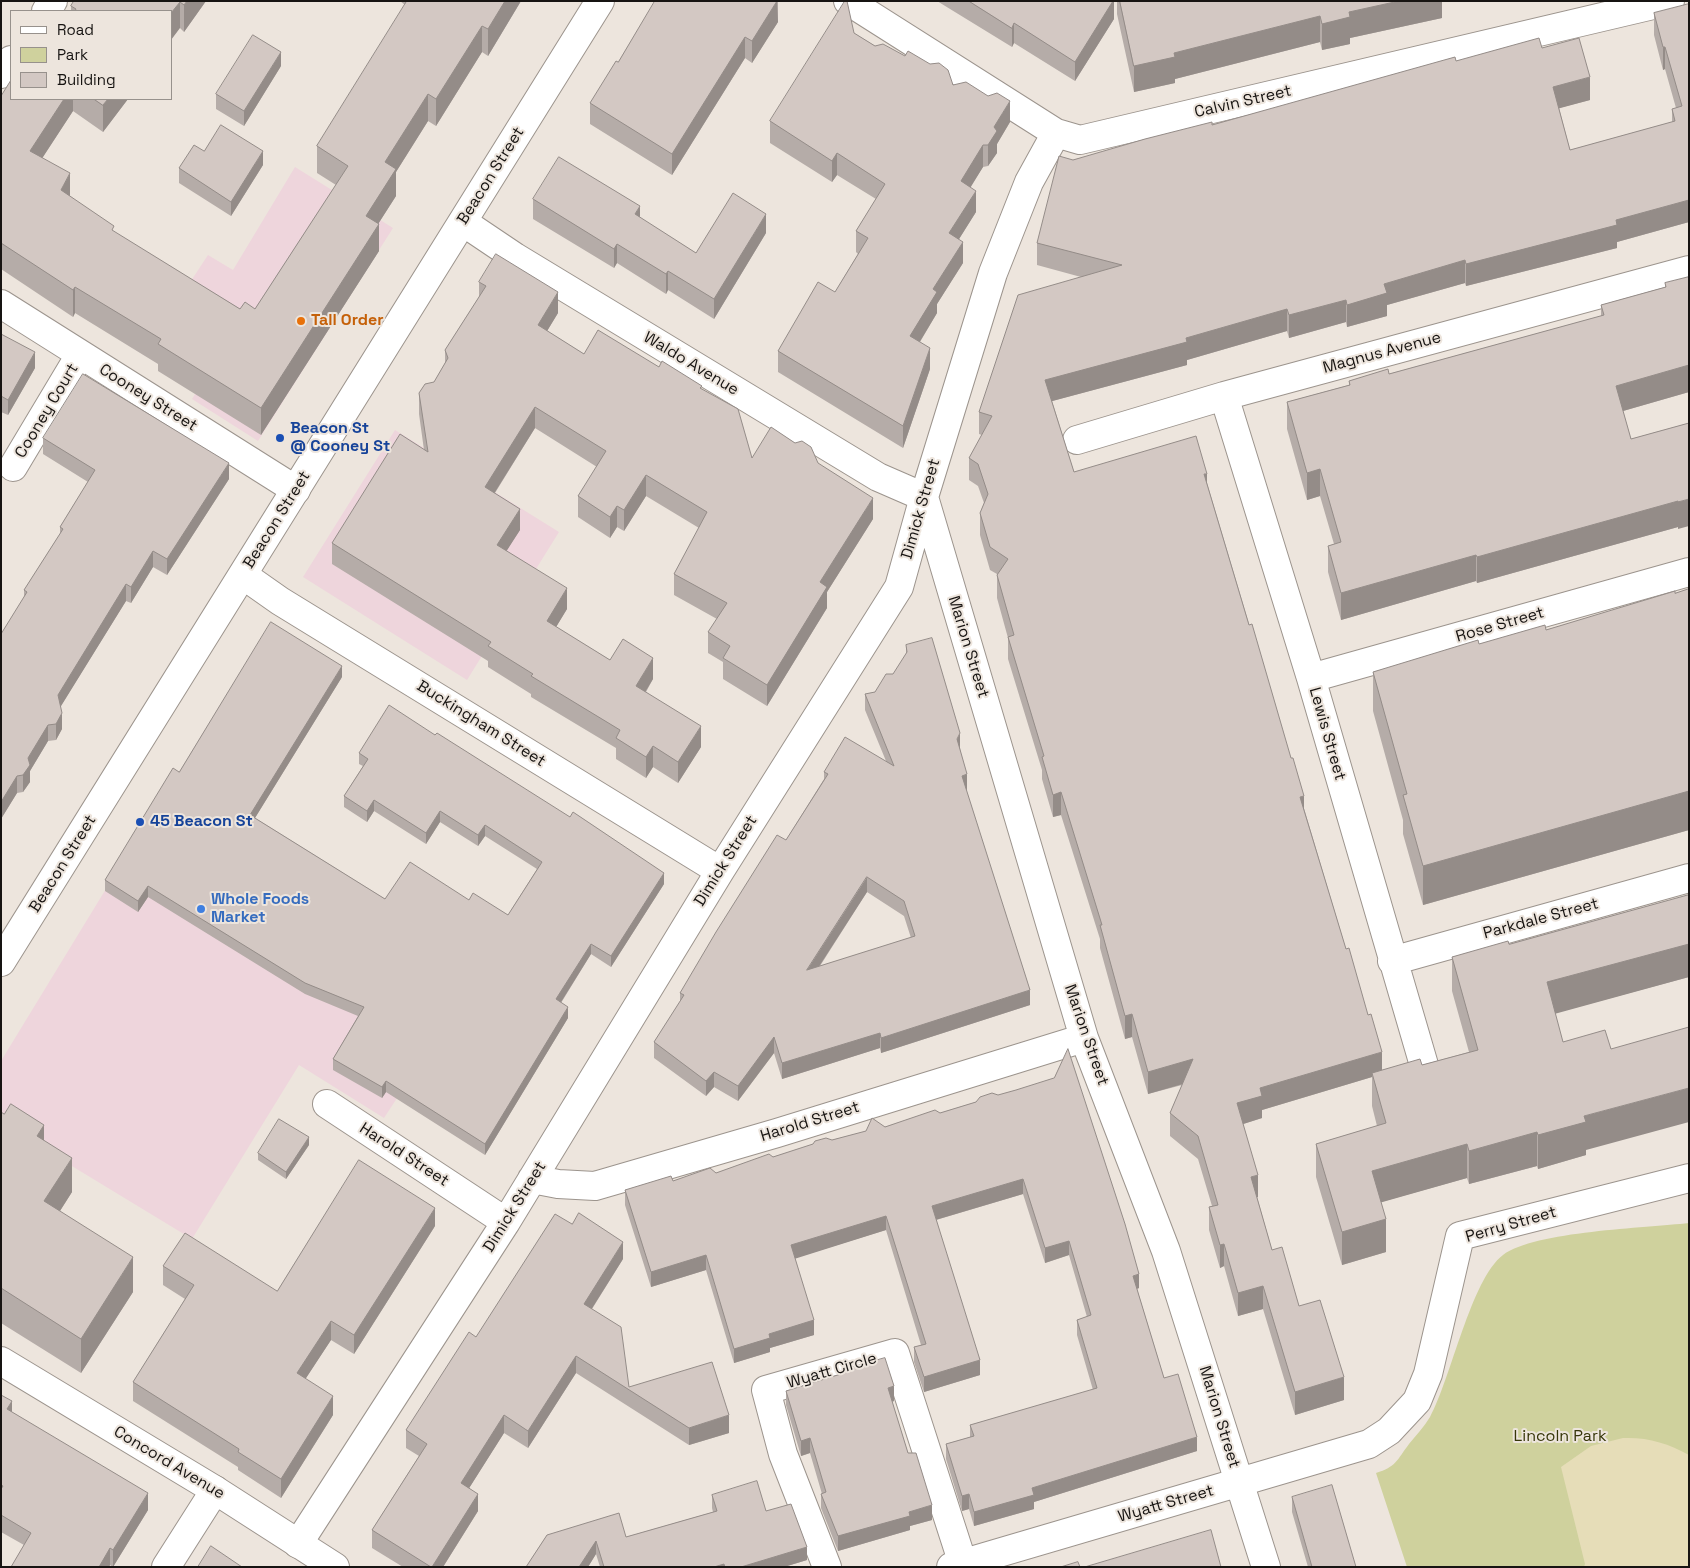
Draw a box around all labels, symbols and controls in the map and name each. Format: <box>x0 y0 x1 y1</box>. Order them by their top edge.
legend <box>10 10 172 100</box>
text: Road <box>57 20 94 39</box>
text: Park <box>57 45 88 64</box>
text: Building <box>57 70 116 89</box>
street label: Calvin Street <box>1193 82 1293 122</box>
street label: Beacon Street <box>453 124 529 228</box>
place label: Tall Order <box>311 311 383 331</box>
marker: Tall Order <box>295 315 307 327</box>
street label: Waldo Avenue <box>640 328 742 400</box>
street label: Magnus Avenue <box>1321 328 1443 378</box>
street label: Cooney Court <box>11 360 83 462</box>
street label: Cooney Street <box>95 360 201 436</box>
place label: Beacon St @ Cooney St <box>290 419 390 457</box>
marker: Beacon St @ Cooney St <box>274 432 286 444</box>
street label: Dimick Street <box>898 457 944 561</box>
street label: Beacon Street <box>239 468 315 572</box>
street label: Marion Street <box>943 594 993 700</box>
street label: Rose Street <box>1454 603 1546 647</box>
street label: Buckingham Street <box>413 677 549 771</box>
street label: Lewis Street <box>1305 685 1349 783</box>
street label: Beacon Street <box>25 812 101 916</box>
place label: 45 Beacon St <box>150 812 253 832</box>
street label: Dimick Street <box>690 812 762 910</box>
marker: 45 Beacon St <box>134 816 146 828</box>
place label: Whole Foods Market <box>211 890 309 928</box>
street label: Parkdale Street <box>1481 894 1601 944</box>
marker: Whole Foods Market <box>195 903 207 915</box>
street label: Marion Street <box>1060 982 1112 1088</box>
street label: Harold Street <box>758 1098 862 1146</box>
street label: Harold Street <box>356 1119 452 1191</box>
street label: Dimick Street <box>479 1158 551 1256</box>
street label: Perry Street <box>1463 1203 1559 1247</box>
street label: Wyatt Circle <box>785 1349 879 1393</box>
street label: Marion Street <box>1194 1364 1244 1470</box>
street label: Concord Avenue <box>110 1422 228 1504</box>
park label: Lincoln Park <box>1513 1427 1607 1447</box>
street label: Wyatt Street <box>1116 1481 1216 1527</box>

